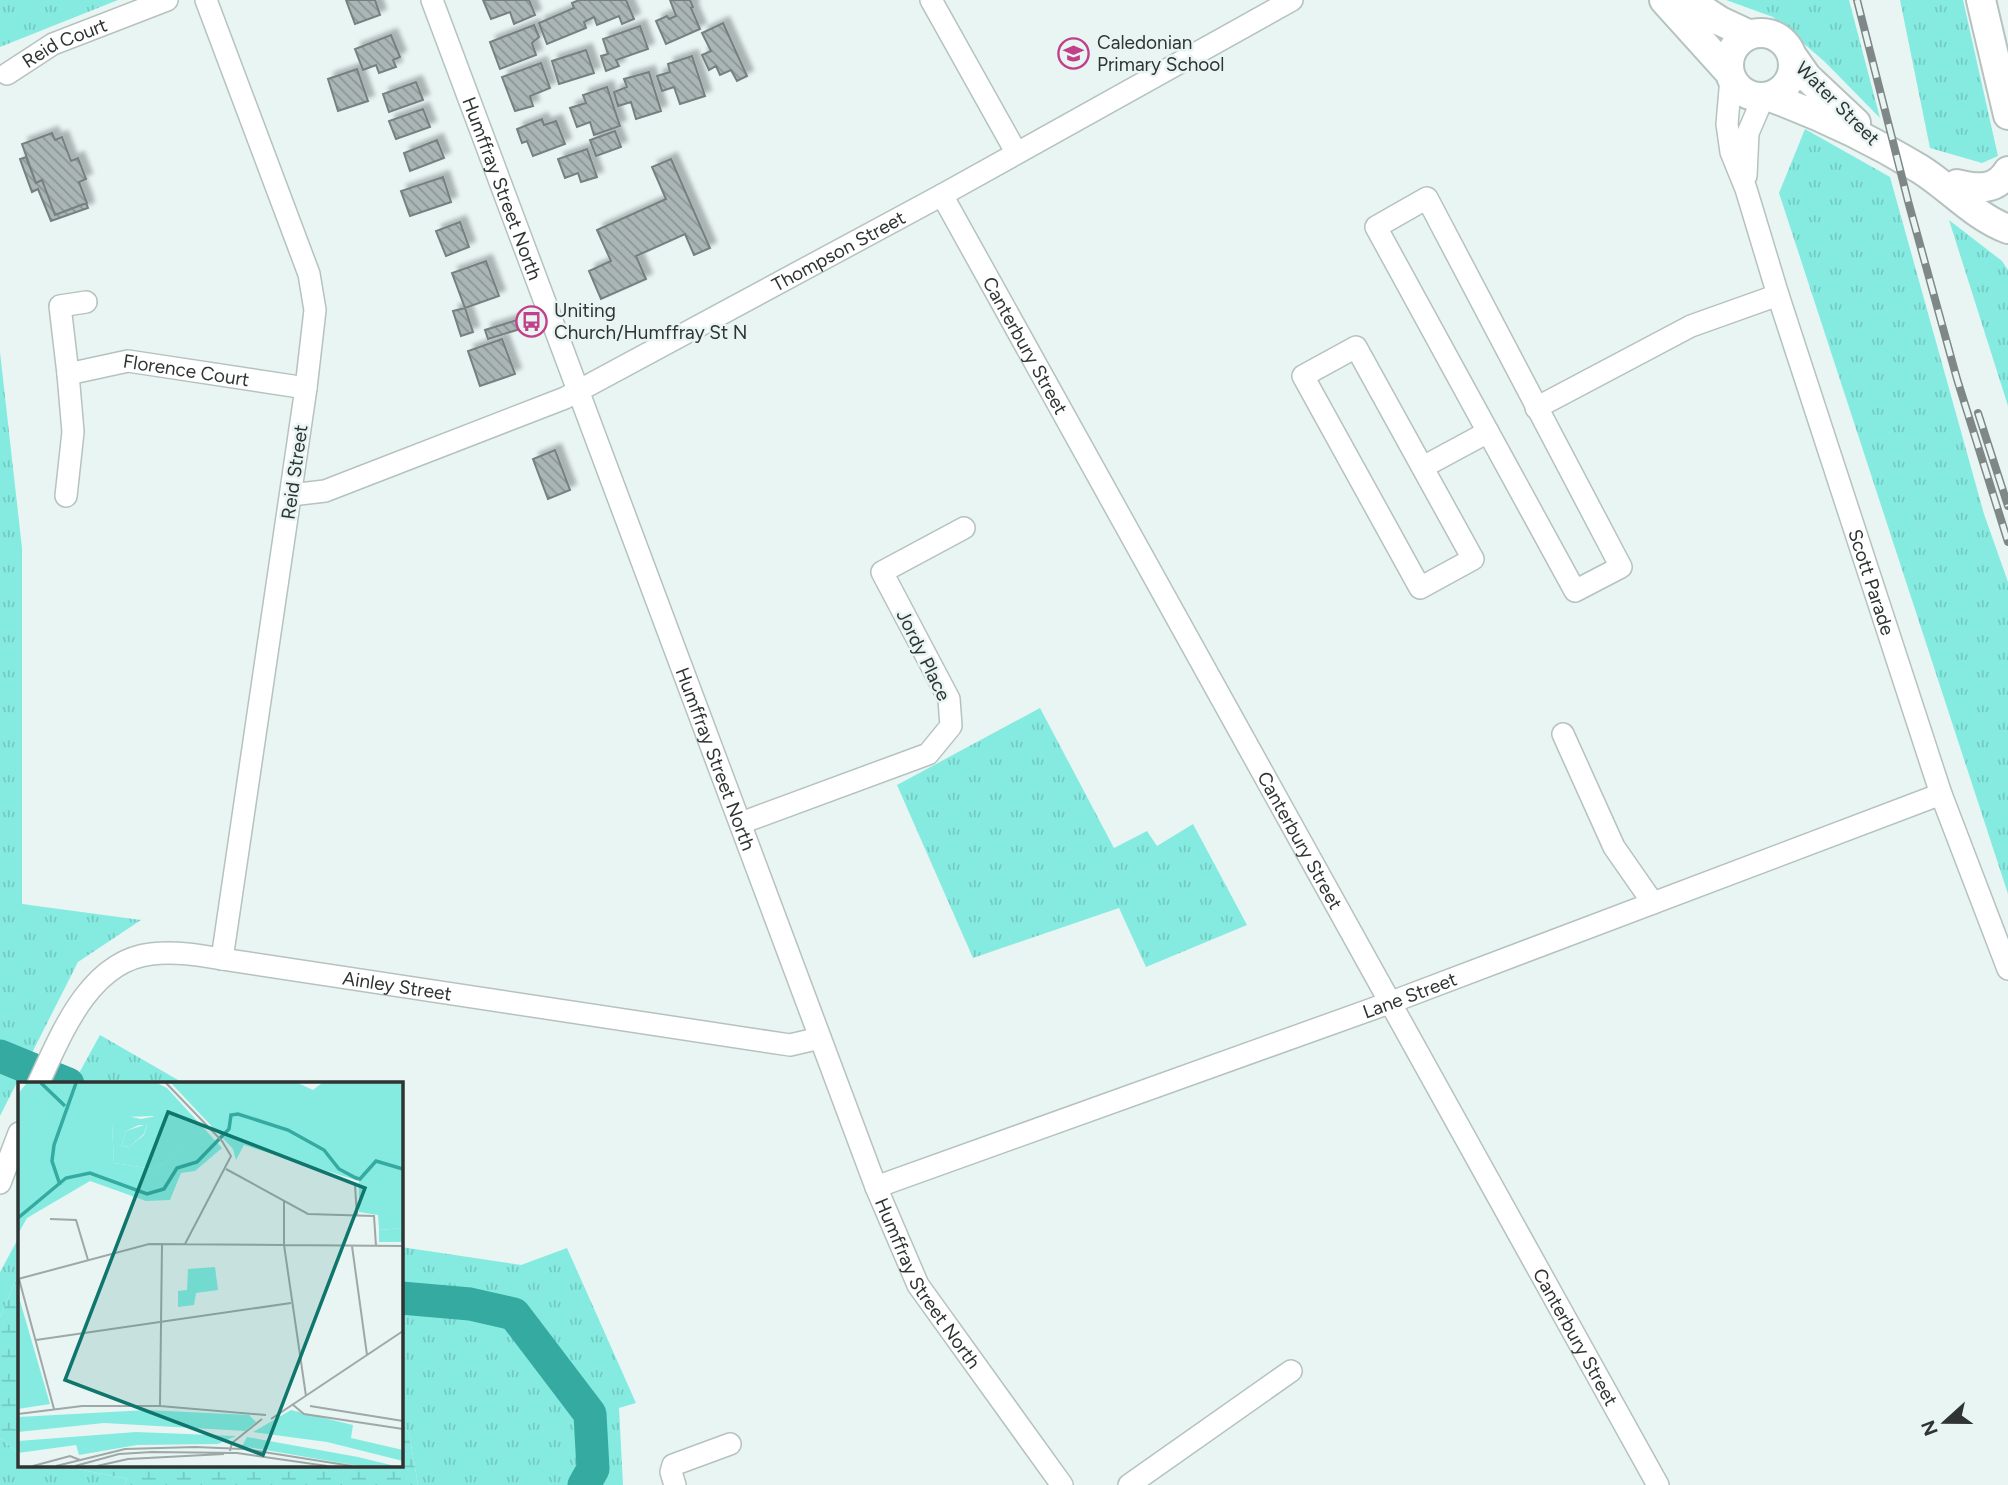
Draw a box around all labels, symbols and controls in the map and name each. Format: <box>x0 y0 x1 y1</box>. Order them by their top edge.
street label: Reid Court <box>18 13 110 73</box>
place label: Caledonian Primary School <box>1097 31 1225 76</box>
school or university icon: Caledonian Primary School <box>1057 36 1091 70</box>
street label: Water Street <box>1791 57 1884 150</box>
street label: Humffray Street North <box>457 94 547 283</box>
street label: Thompson Street <box>768 206 909 296</box>
street label: Canterbury Street <box>978 273 1072 419</box>
place label: Uniting Church/Humffray St N <box>554 299 748 344</box>
bus stop icon: Uniting Church/Humffray St N <box>514 304 548 338</box>
street label: Florence Court <box>122 349 251 391</box>
street label: Reid Street <box>276 423 313 521</box>
street label: Scott Parade <box>1843 526 1899 638</box>
street label: Jordy Place <box>892 606 955 705</box>
street label: Humffray Street North <box>671 664 760 854</box>
street label: Canterbury Street <box>1252 768 1347 913</box>
street label: Ainley Street <box>341 966 453 1006</box>
street label: Lane Street <box>1360 967 1460 1023</box>
inset map <box>18 1082 402 1468</box>
street label: Humffray Street North <box>870 1194 985 1373</box>
street label: Canterbury Street <box>1528 1264 1623 1410</box>
north arrow <box>1910 1387 1980 1457</box>
text: N <box>1916 1417 1943 1439</box>

